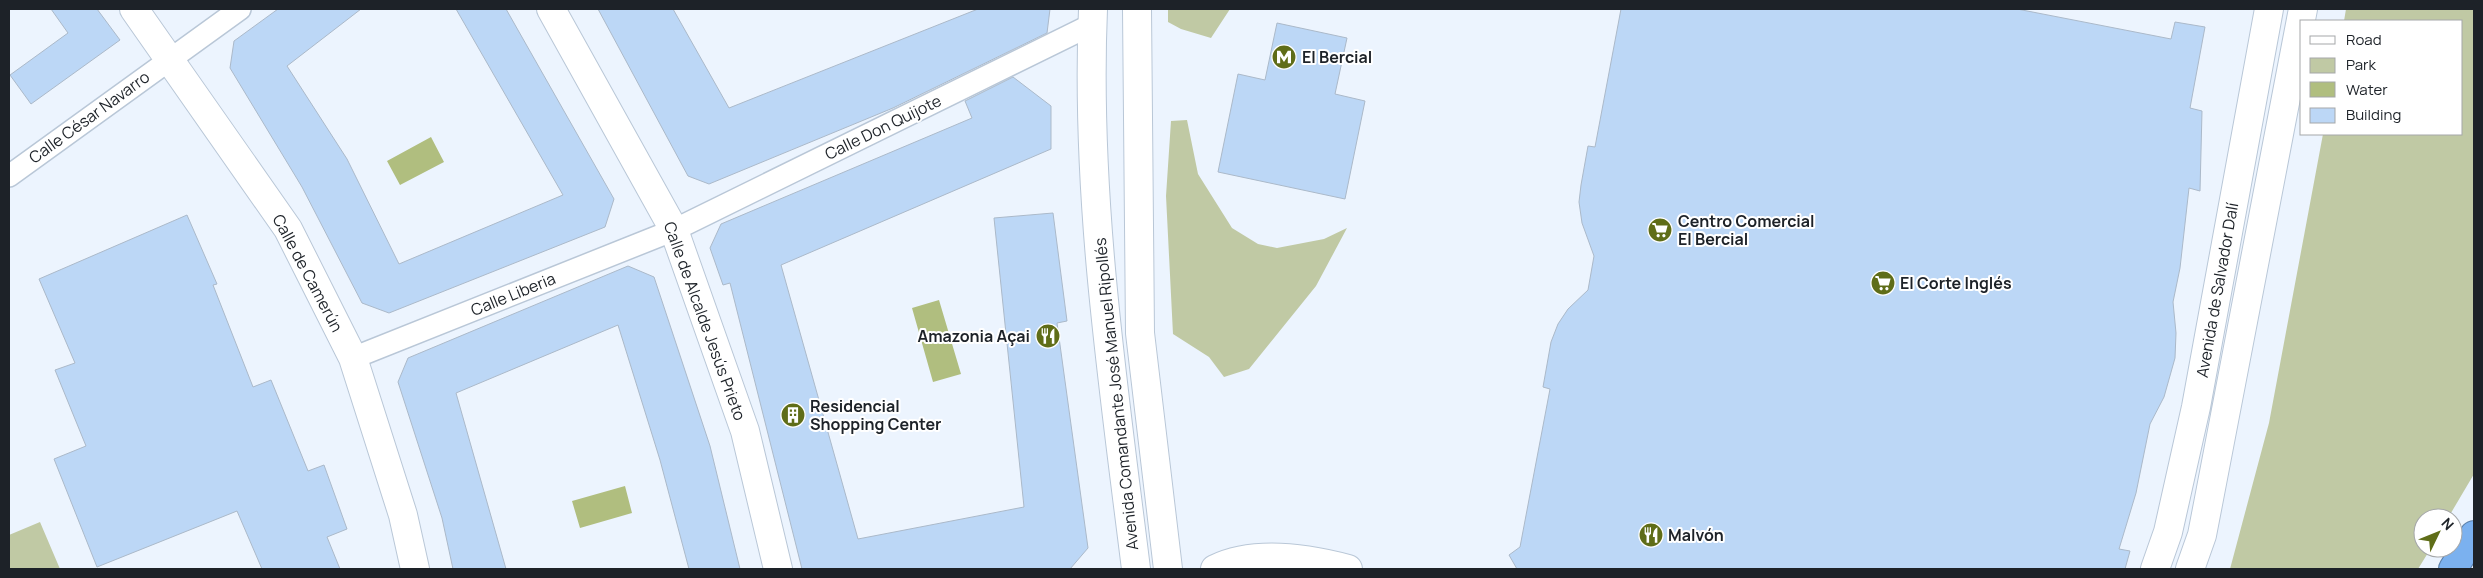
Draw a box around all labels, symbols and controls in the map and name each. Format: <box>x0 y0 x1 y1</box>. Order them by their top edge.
legend <box>2300 20 2463 135</box>
text: Road <box>2346 29 2382 50</box>
metro station icon: El Bercial <box>1271 44 1297 70</box>
place label: El Bercial <box>1302 46 1372 68</box>
text: Park <box>2346 54 2376 75</box>
street label: Calle César Navarro <box>24 66 154 168</box>
text: Water <box>2346 79 2388 100</box>
street label: Calle Don Quijote <box>821 89 945 165</box>
text: Building <box>2346 104 2401 125</box>
street label: Avenida de Salvador Dalí <box>2191 201 2243 379</box>
street label: Calle de Camerún <box>268 210 348 336</box>
place label: Centro Comercial El Bercial <box>1678 210 1814 250</box>
supermarket icon: Centro Comercial El Bercial <box>1647 217 1673 243</box>
street label: Calle de Alcalde Jesús Prieto <box>659 219 751 423</box>
street label: Avenida Comandante José Manuel Ripollés <box>1089 237 1143 551</box>
street label: Calle Liberia <box>467 267 559 321</box>
supermarket icon: El Corte Inglés <box>1870 270 1896 296</box>
place label: El Corte Inglés <box>1900 272 2012 294</box>
restaurant icon: Amazonia Açai <box>1035 323 1061 349</box>
place label: Amazonia Açai <box>917 325 1030 347</box>
place label: Residencial Shopping Center <box>810 395 941 435</box>
building icon: Residencial Shopping Center <box>780 402 806 428</box>
north arrow <box>2413 508 2463 558</box>
text: N <box>2437 514 2458 534</box>
restaurant icon: Malvón <box>1638 522 1664 548</box>
place label: Malvón <box>1668 524 1724 546</box>

